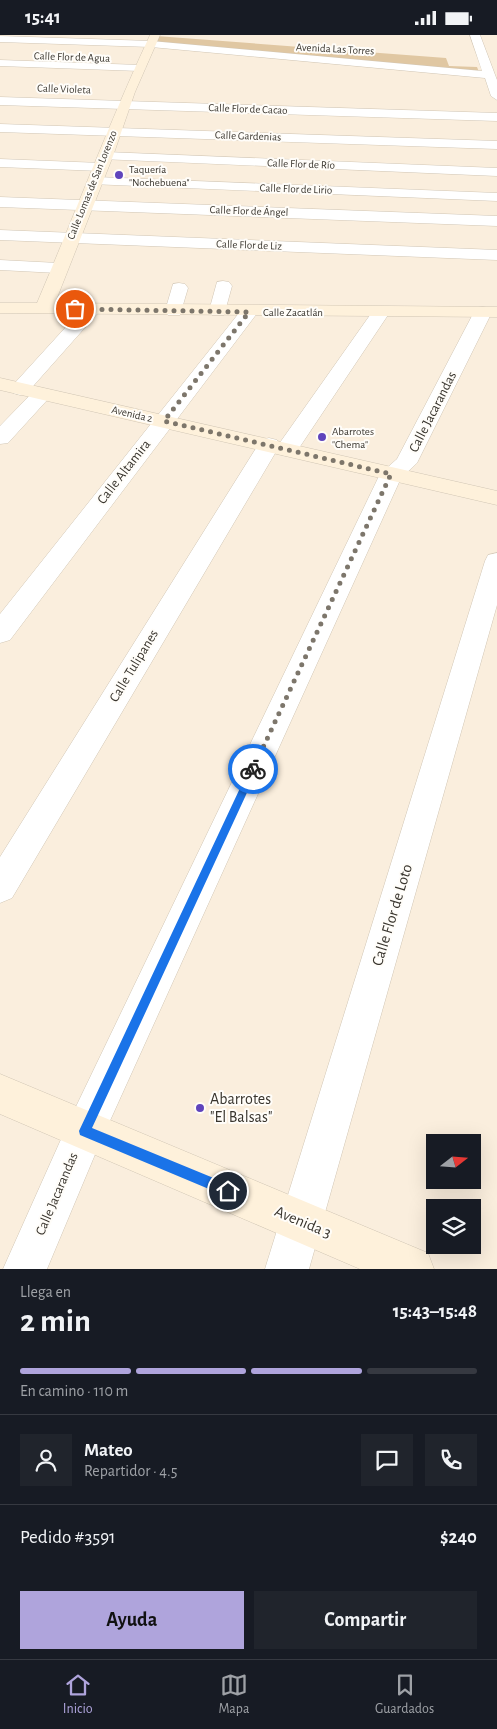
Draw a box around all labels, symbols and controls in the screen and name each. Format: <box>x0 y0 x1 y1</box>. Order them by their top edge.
text: 15:41 <box>25 8 61 27</box>
street label: Avenida Las Torres <box>296 41 374 57</box>
street label: Calle Flor de Agua <box>34 50 110 64</box>
street label: Calle Violeta <box>37 83 91 95</box>
street label: Calle Flor de Cacao <box>208 102 288 116</box>
street label: Calle Lomas de San Lorenzo <box>65 129 119 241</box>
street label: Calle Gardenias <box>215 129 281 143</box>
street label: Calle Flor de Río <box>267 157 335 171</box>
place label: Taquería "Nochebuena" <box>129 164 190 188</box>
marker: Taquería "Nochebuena" <box>113 169 125 181</box>
street label: Calle Flor de Lirio <box>259 182 333 196</box>
street label: Calle Flor de Ángel <box>209 203 289 218</box>
street label: Calle Flor de Liz <box>216 238 282 252</box>
pin <box>54 288 96 330</box>
icon: bag <box>61 295 89 323</box>
street label: Calle Zacatlán <box>263 307 323 318</box>
street label: Calle Jacarandas <box>407 369 459 455</box>
street label: Avenida 2 <box>110 404 154 424</box>
place label: Abarrotes "Chema" <box>332 426 374 450</box>
marker: Abarrotes "Chema" <box>316 431 328 443</box>
street label: Calle Altamira <box>95 437 154 507</box>
street label: Calle Tulipanes <box>107 627 161 705</box>
courier <box>228 744 278 794</box>
icon: bike <box>239 755 267 783</box>
street label: Calle Flor de Loto <box>369 862 415 968</box>
place label: Abarrotes "El Balsas" <box>210 1091 272 1125</box>
marker: Abarrotes "El Balsas" <box>194 1102 206 1114</box>
north arrow <box>426 1134 481 1189</box>
map controls <box>426 1134 481 1254</box>
street label: Calle Jacarandas <box>33 1151 81 1237</box>
pin <box>207 1170 249 1212</box>
icon: home <box>214 1177 242 1205</box>
button: layers <box>426 1199 481 1254</box>
street label: Avenida 3 <box>272 1203 334 1241</box>
text: Llega en <box>20 1284 71 1300</box>
text: 15:43–15:48 <box>393 1302 477 1321</box>
text: 2 min <box>20 1305 91 1337</box>
text: En camino · 110 m <box>20 1383 128 1399</box>
button: person <box>20 1434 72 1486</box>
button: chat <box>361 1434 413 1486</box>
button: phone <box>425 1434 477 1486</box>
text: Mateo <box>84 1441 133 1460</box>
text: Repartidor · 4.5 <box>84 1463 177 1479</box>
text: Pedido #3591 <box>20 1528 116 1547</box>
text: $240 <box>440 1528 477 1547</box>
button: Ayuda <box>20 1591 244 1649</box>
button: Compartir <box>254 1591 477 1649</box>
tab: Inicio <box>63 1671 93 1718</box>
tab: Mapa <box>218 1671 249 1718</box>
tab: Guardados <box>375 1671 434 1718</box>

